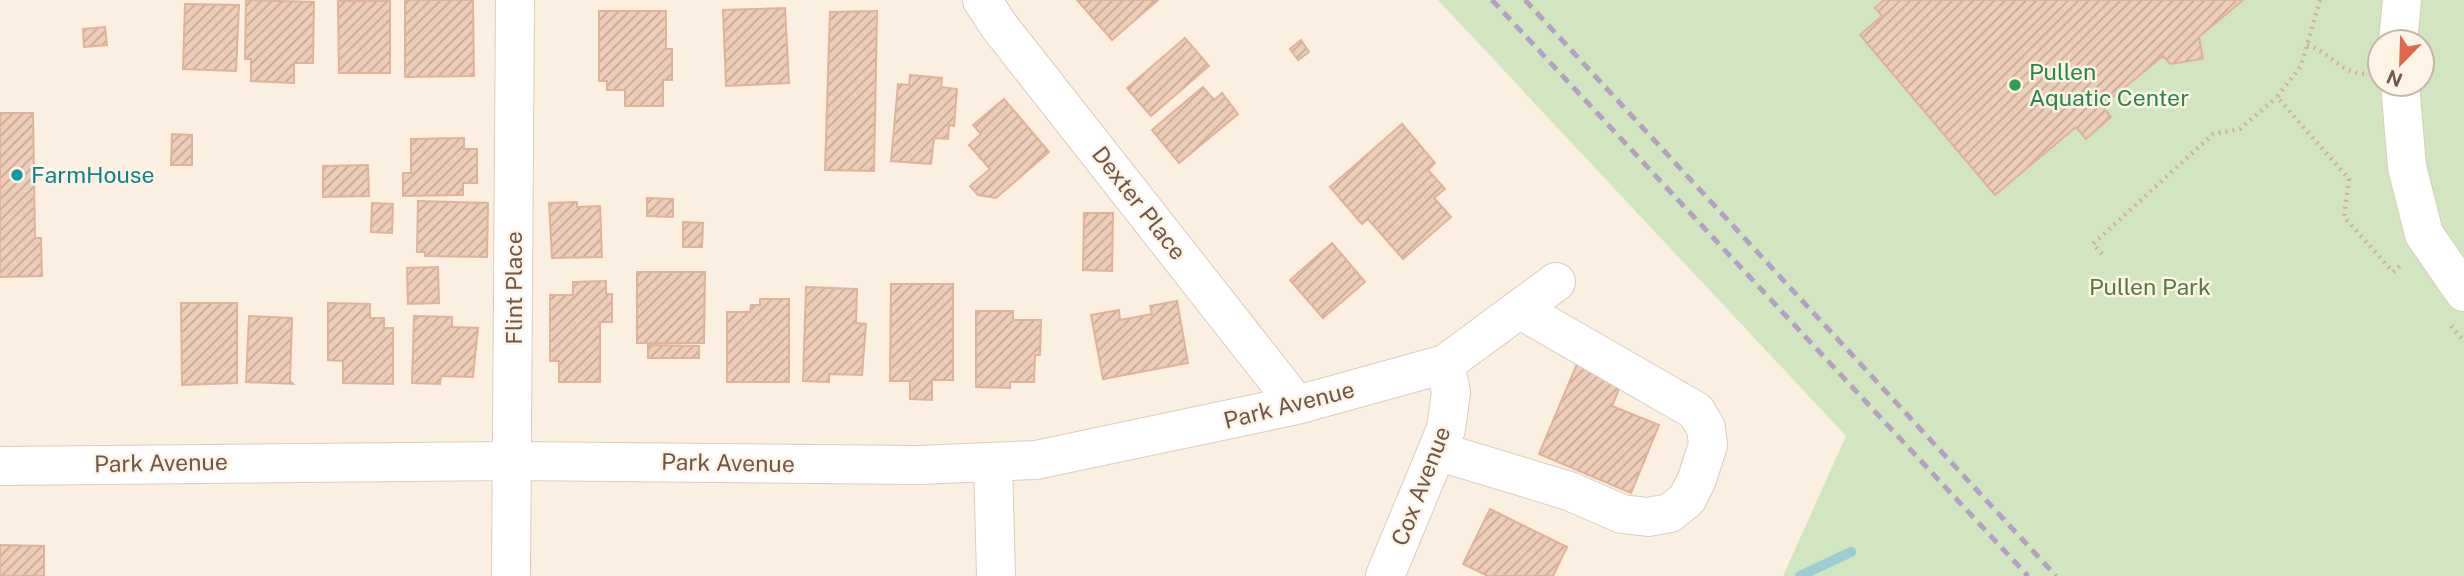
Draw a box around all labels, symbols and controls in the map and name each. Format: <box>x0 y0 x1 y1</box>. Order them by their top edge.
north arrow <box>2366 28 2436 98</box>
place label: Pullen Aquatic Center <box>2029 58 2189 111</box>
text: N <box>2383 66 2405 92</box>
marker: Pullen Aquatic Center <box>2007 77 2023 93</box>
street label: Dexter Place <box>1087 141 1192 265</box>
place label: FarmHouse <box>31 161 154 188</box>
marker: FarmHouse <box>9 167 25 183</box>
street label: Flint Place <box>500 231 527 345</box>
park label: Pullen Park <box>2089 273 2211 300</box>
street label: Park Avenue <box>1221 375 1357 434</box>
street label: Cox Avenue <box>1385 422 1456 549</box>
street label: Park Avenue <box>94 448 228 477</box>
street label: Park Avenue <box>661 448 795 477</box>

